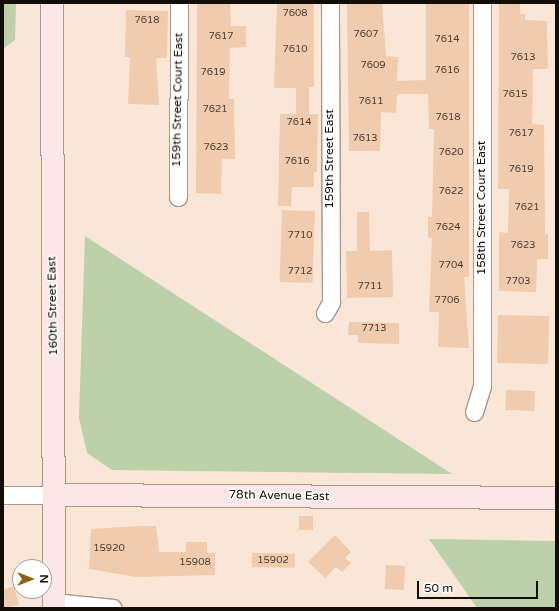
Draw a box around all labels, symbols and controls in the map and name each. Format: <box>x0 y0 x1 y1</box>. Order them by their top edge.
house number: 7608 <box>282 8 308 20</box>
house number: 7618 <box>134 15 160 27</box>
house number: 7607 <box>353 29 379 41</box>
house number: 7617 <box>208 31 234 43</box>
street label: 159th Street Court East <box>170 33 186 167</box>
house number: 7614 <box>434 34 460 46</box>
house number: 7610 <box>282 44 308 56</box>
house number: 7613 <box>510 52 536 64</box>
house number: 7609 <box>360 60 386 72</box>
house number: 7616 <box>434 65 460 77</box>
house number: 7619 <box>200 67 226 79</box>
house number: 7615 <box>502 89 528 101</box>
house number: 7611 <box>358 96 384 108</box>
house number: 7621 <box>202 104 228 116</box>
street label: 159th Street East <box>323 109 337 209</box>
house number: 7618 <box>435 112 461 124</box>
house number: 7614 <box>286 117 312 129</box>
house number: 7617 <box>508 128 534 140</box>
house number: 7613 <box>352 133 378 145</box>
street label: 158th Street Court East <box>475 141 489 275</box>
house number: 7623 <box>203 142 229 154</box>
house number: 7620 <box>438 147 464 159</box>
house number: 7616 <box>284 156 310 168</box>
house number: 7619 <box>508 164 534 176</box>
house number: 7622 <box>438 186 464 198</box>
house number: 7621 <box>514 202 540 214</box>
house number: 7624 <box>435 222 461 234</box>
house number: 7710 <box>287 230 313 242</box>
house number: 7623 <box>510 240 536 252</box>
street label: 160th Street East <box>45 256 61 356</box>
house number: 7704 <box>438 260 464 272</box>
house number: 7712 <box>287 266 313 278</box>
house number: 7703 <box>505 276 531 288</box>
house number: 7711 <box>357 281 383 293</box>
house number: 7706 <box>434 295 460 307</box>
house number: 7713 <box>361 323 387 335</box>
street label: 78th Avenue East <box>229 488 329 504</box>
house number: 15920 <box>93 543 125 555</box>
house number: 15902 <box>257 555 289 567</box>
house number: 15908 <box>179 557 211 569</box>
north arrow <box>12 559 52 599</box>
scale bar <box>419 573 540 599</box>
text: N <box>37 575 50 583</box>
text: 50 m <box>424 581 453 595</box>

